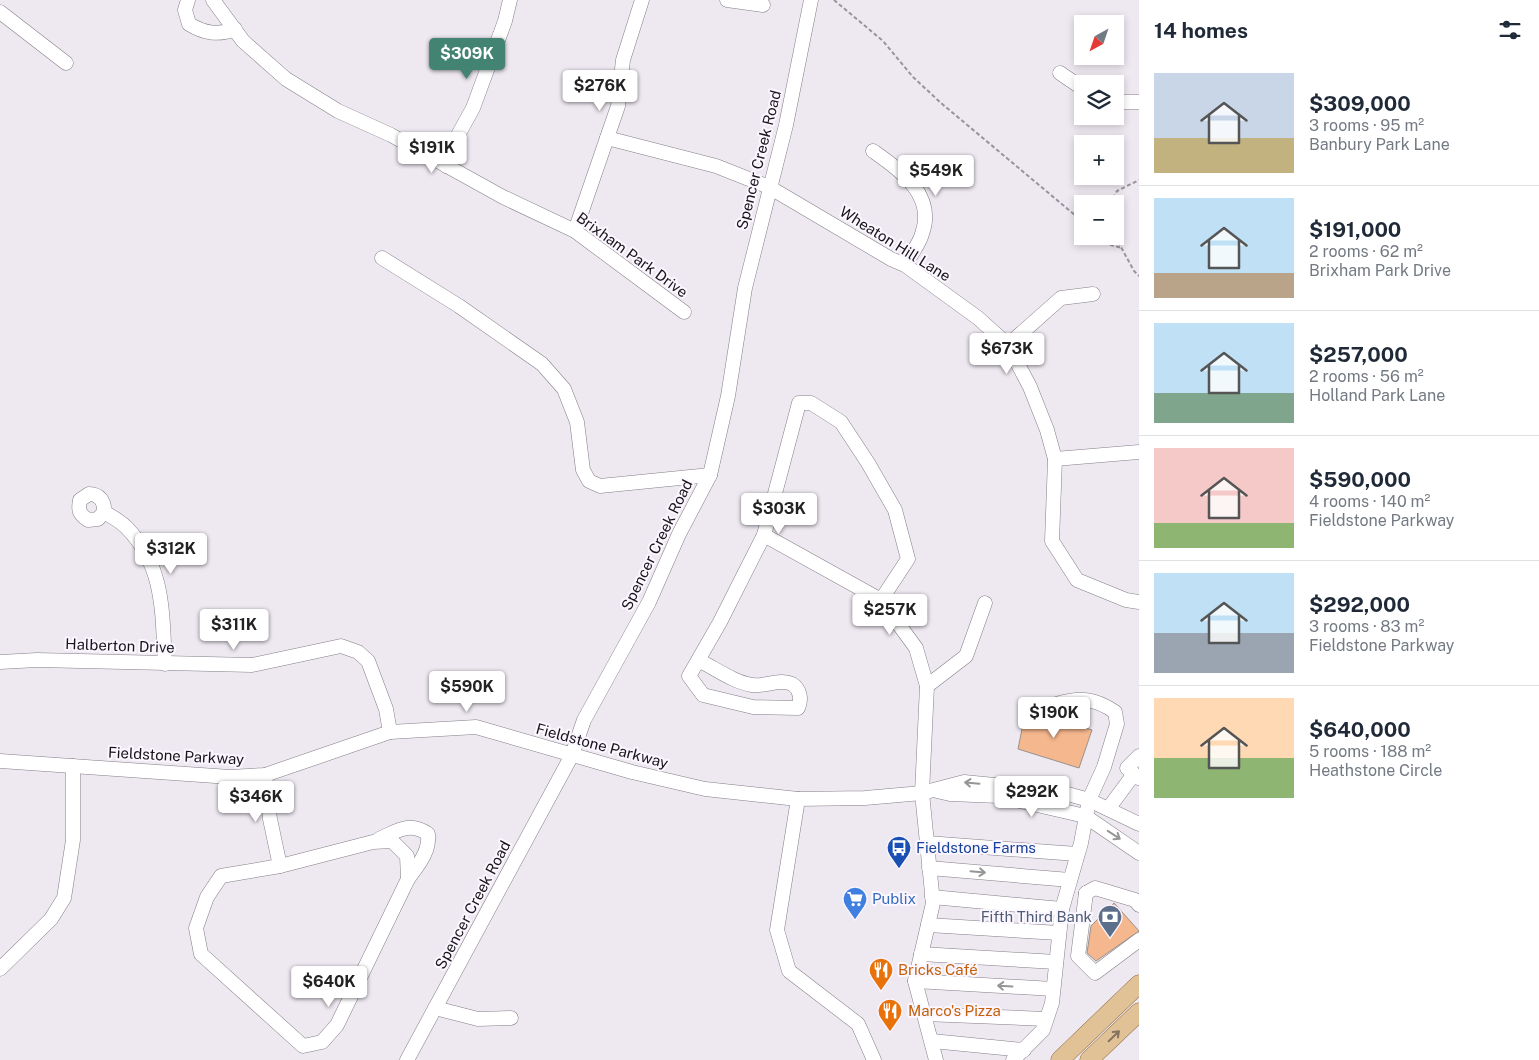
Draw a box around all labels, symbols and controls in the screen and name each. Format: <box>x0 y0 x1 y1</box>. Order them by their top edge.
north arrow <box>1074 15 1124 65</box>
map controls <box>1074 15 1124 245</box>
icon: filters <box>1496 16 1524 44</box>
text: 14 homes <box>1154 18 1248 43</box>
pin: $309K <box>432 38 502 80</box>
text: $309K <box>440 44 494 63</box>
pin: $276K <box>565 70 635 112</box>
button: layers <box>1074 75 1124 125</box>
text: $276K <box>574 76 626 95</box>
street label: Spencer Creek Road <box>733 88 784 231</box>
text: $309,000 <box>1309 91 1411 116</box>
icon: home <box>1194 93 1254 153</box>
text: 3 rooms · 95 m² <box>1309 116 1424 135</box>
pin: $191K <box>397 132 467 174</box>
button: + <box>1074 135 1124 185</box>
text: Banbury Park Lane <box>1309 135 1450 154</box>
text: $191K <box>409 138 455 157</box>
pin: $549K <box>901 154 971 197</box>
text: $549K <box>909 161 963 180</box>
button: − <box>1074 195 1124 245</box>
street label: Wheaton Hill Lane <box>837 203 954 285</box>
street label: Brixham Park Drive <box>573 209 691 301</box>
text: $191,000 <box>1309 217 1401 242</box>
icon: home <box>1194 218 1254 278</box>
text: 2 rooms · 62 m² <box>1309 242 1423 261</box>
text: Brixham Park Drive <box>1309 261 1451 280</box>
pin: $673K <box>972 332 1042 375</box>
text: $673K <box>980 339 1034 358</box>
text: $257,000 <box>1309 342 1408 367</box>
icon: home <box>1194 343 1254 403</box>
text: 2 rooms · 56 m² <box>1309 367 1424 386</box>
text: Holland Park Lane <box>1309 386 1445 405</box>
text: $590,000 <box>1309 467 1411 492</box>
icon: home <box>1194 468 1254 528</box>
street label: Spencer Creek Road <box>618 477 696 613</box>
pin: $303K <box>744 492 814 535</box>
text: 4 rooms · 140 m² <box>1309 492 1430 511</box>
text: $303K <box>752 499 806 518</box>
text: Fieldstone Parkway <box>1309 511 1454 530</box>
pin: $312K <box>136 532 206 575</box>
text: $312K <box>146 539 196 558</box>
text: $292,000 <box>1309 592 1410 617</box>
icon: home <box>1194 593 1254 653</box>
pin: $257K <box>855 594 925 636</box>
text: $257K <box>863 600 917 619</box>
pin: $311K <box>199 608 269 651</box>
text: $311K <box>211 615 257 634</box>
text: 3 rooms · 83 m² <box>1309 617 1424 636</box>
street label: Halberton Drive <box>65 635 175 656</box>
text: Fieldstone Parkway <box>1309 636 1454 655</box>
pin: $590K <box>432 670 502 713</box>
text: $590K <box>440 677 494 696</box>
pin: $190K <box>1019 696 1089 739</box>
text: $190K <box>1029 703 1079 722</box>
text: $640,000 <box>1309 717 1411 742</box>
icon: home <box>1194 718 1254 778</box>
street label: Fieldstone Parkway <box>534 720 670 771</box>
text: 5 rooms · 188 m² <box>1309 742 1431 761</box>
street label: Fieldstone Parkway <box>108 743 245 768</box>
text: Heathstone Circle <box>1309 761 1442 780</box>
pin: $292K <box>997 776 1067 818</box>
one-way arrow <box>965 778 981 787</box>
pin: $346K <box>221 780 291 823</box>
text: $292K <box>1005 782 1059 801</box>
text: $346K <box>229 787 283 806</box>
one-way arrow <box>1106 831 1120 841</box>
bus stop icon: Fieldstone Farms <box>886 835 912 869</box>
street label: Spencer Creek Road <box>432 838 514 972</box>
place label: Fieldstone Farms <box>916 839 1036 856</box>
one-way arrow <box>970 868 986 877</box>
supermarket icon: Publix <box>842 886 868 920</box>
place label: Publix <box>872 890 916 907</box>
bank icon: Fifth Third Bank <box>1097 904 1123 938</box>
place label: Fifth Third Bank <box>981 908 1092 925</box>
restaurant icon: Bricks Café <box>868 957 894 991</box>
place label: Bricks Café <box>898 961 978 978</box>
pin: $640K <box>294 966 364 1008</box>
text: $640K <box>302 972 356 991</box>
one-way arrow <box>997 982 1013 991</box>
restaurant icon: Marco's Pizza <box>877 998 903 1032</box>
place label: Marco's Pizza <box>908 1002 1001 1019</box>
one-way arrow <box>1108 1030 1120 1042</box>

